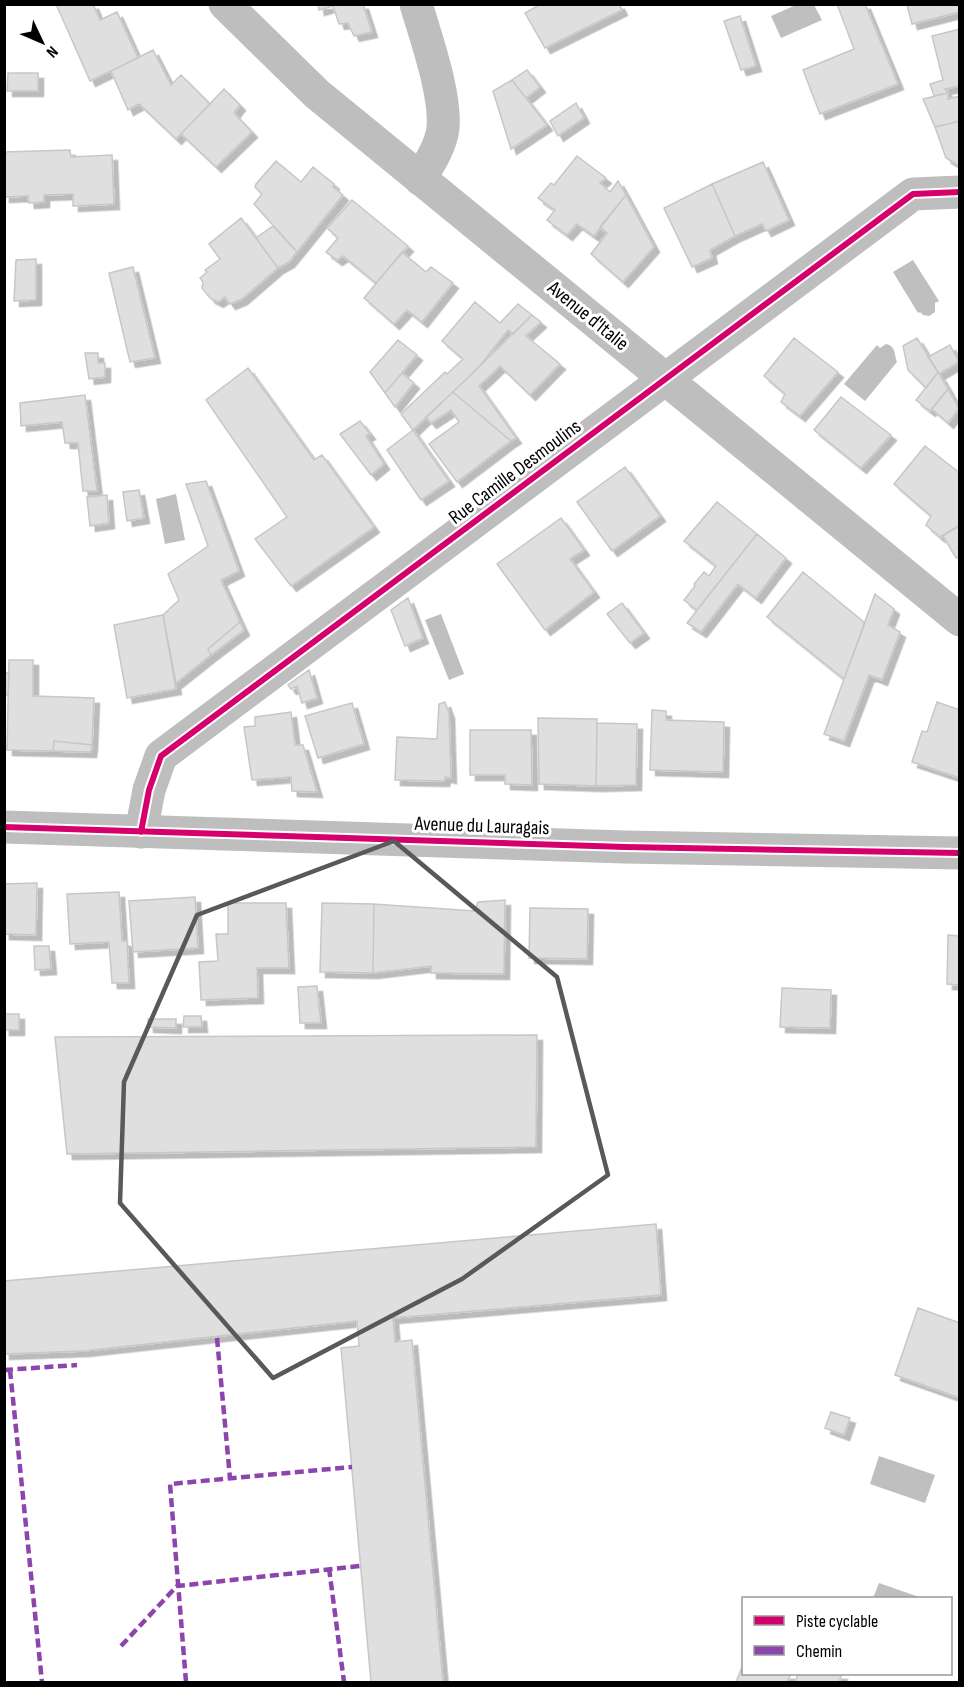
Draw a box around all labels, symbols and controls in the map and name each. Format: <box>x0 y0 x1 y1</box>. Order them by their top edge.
north arrow <box>12 12 72 72</box>
text: N <box>42 42 62 61</box>
street label: Avenue d'Italie <box>542 275 633 356</box>
street label: Rue Camille Desmoulins <box>444 414 586 530</box>
street label: Avenue du Lauragais <box>413 812 550 840</box>
legend <box>742 1597 952 1675</box>
text: Piste cyclable <box>796 1611 878 1632</box>
text: Chemin <box>796 1641 842 1662</box>

